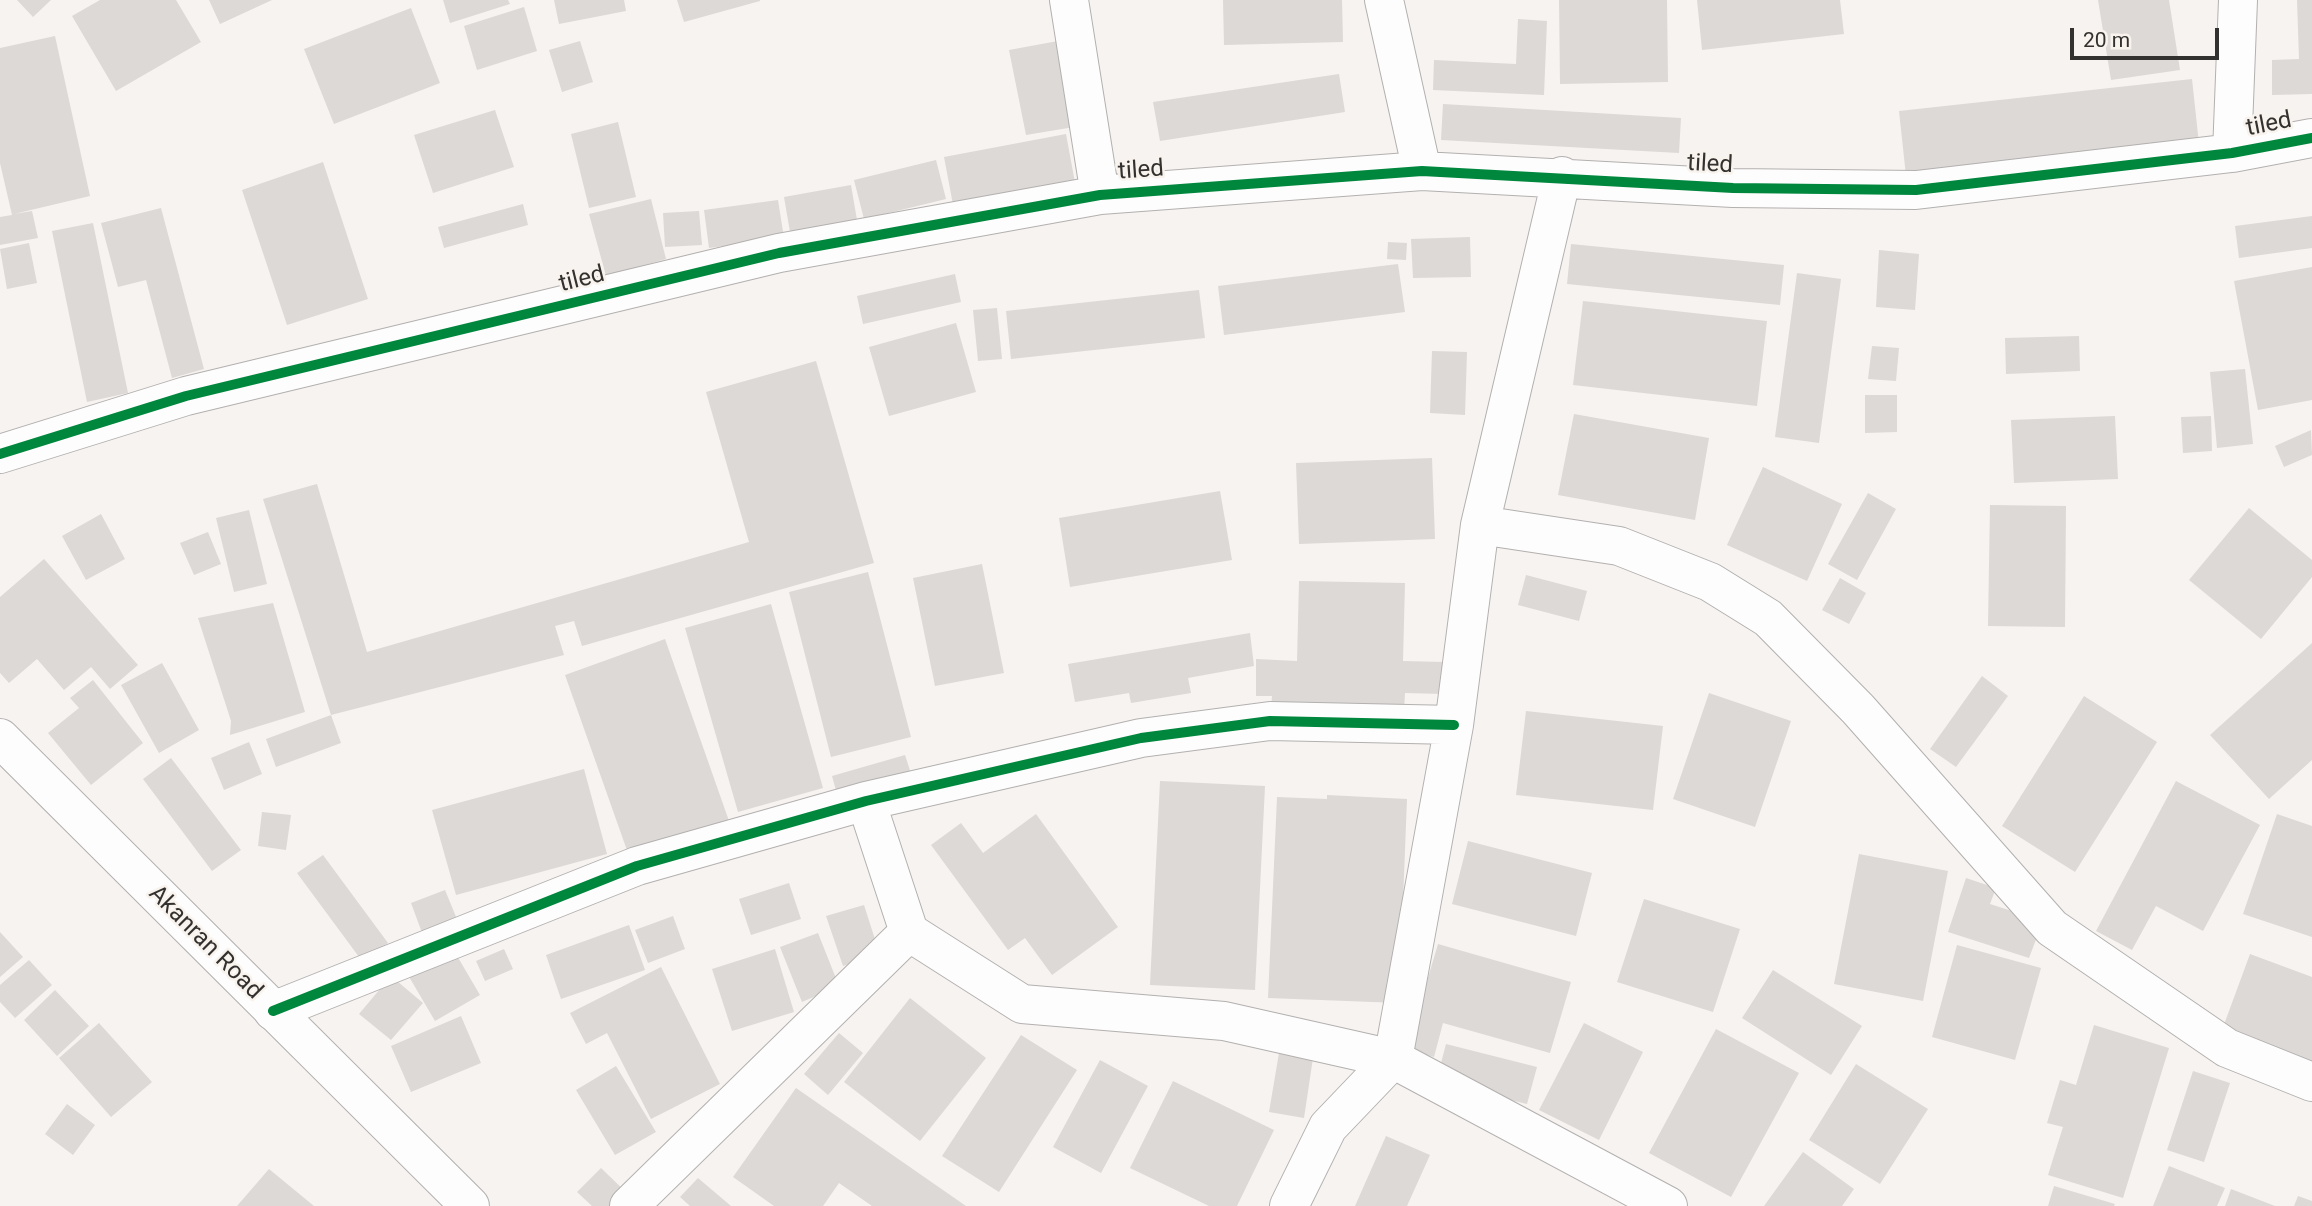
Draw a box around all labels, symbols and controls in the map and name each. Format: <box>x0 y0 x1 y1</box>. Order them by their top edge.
scale bar <box>2074 14 2223 58</box>
text: 20 m <box>2083 28 2130 52</box>
street label: tiled <box>2244 106 2294 144</box>
street label: tiled <box>1686 149 1734 181</box>
street label: tiled <box>1117 155 1165 187</box>
street label: tiled <box>556 260 608 300</box>
street label: Akanran Road <box>142 880 268 1006</box>

